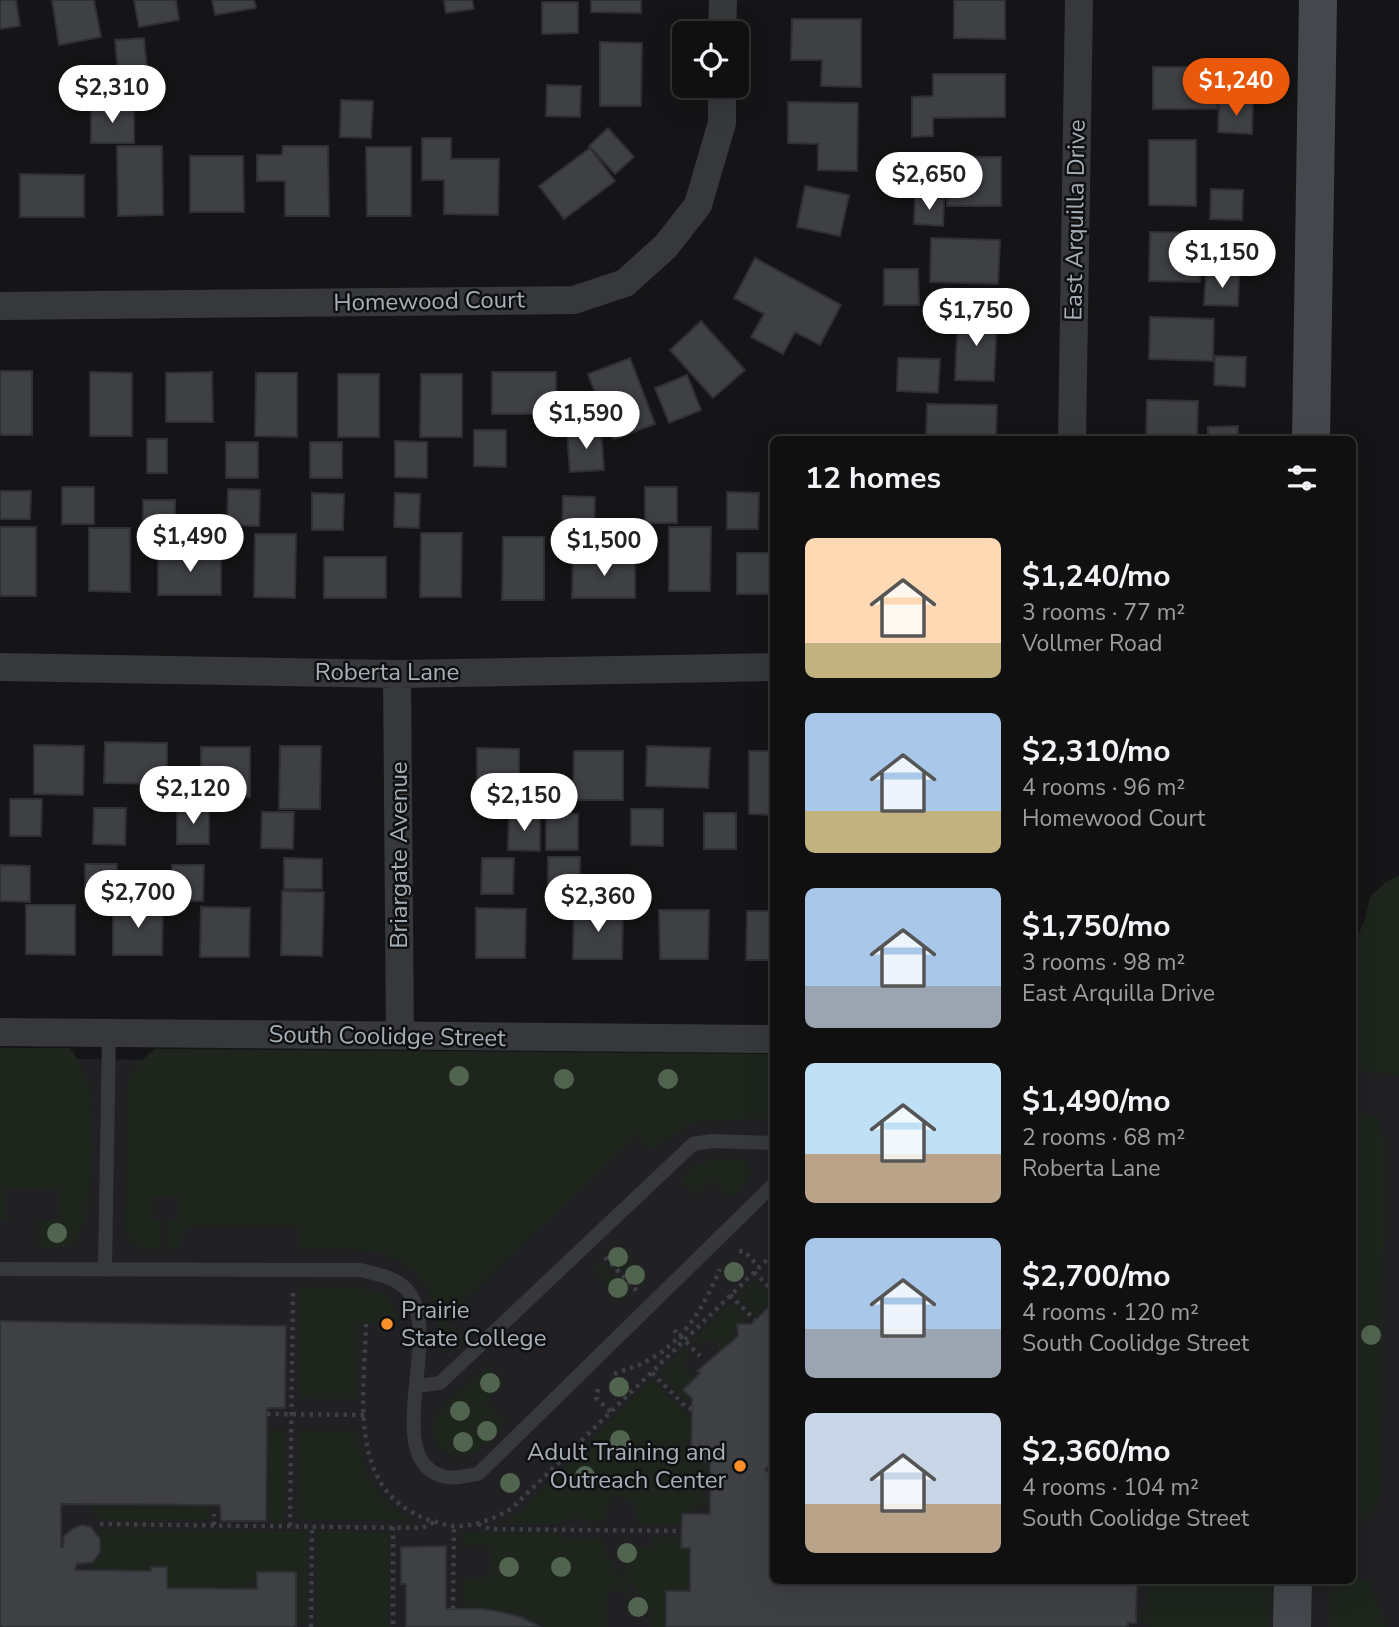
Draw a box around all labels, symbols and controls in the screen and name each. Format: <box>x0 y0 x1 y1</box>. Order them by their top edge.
map controls <box>672 21 749 98</box>
button: locate <box>672 21 749 98</box>
pin: $1,240 <box>1179 58 1293 118</box>
text: $1,240 <box>1199 65 1273 96</box>
pin: $2,310 <box>55 66 169 125</box>
text: $2,310 <box>75 72 149 103</box>
street label: East Arquilla Drive <box>1057 119 1093 321</box>
pin: $2,650 <box>872 152 986 212</box>
text: $2,650 <box>892 159 966 190</box>
pin: $1,150 <box>1165 230 1279 290</box>
text: $1,150 <box>1185 237 1259 268</box>
street label: Homewood Court <box>333 283 526 319</box>
pin: $1,750 <box>919 288 1033 348</box>
text: $1,750 <box>939 295 1013 326</box>
pin: $1,590 <box>529 392 643 451</box>
text: $1,590 <box>549 398 623 429</box>
text: 12 homes <box>805 458 941 499</box>
icon: filters <box>1283 459 1321 497</box>
pin: $1,490 <box>133 514 247 574</box>
pin: $1,500 <box>547 518 661 578</box>
text: $1,490 <box>153 521 227 552</box>
text: $1,500 <box>567 525 641 556</box>
text: $1,240/mo <box>1022 556 1171 597</box>
icon: home <box>861 566 945 650</box>
text: 3 rooms · 77 m² <box>1022 597 1185 628</box>
text: Vollmer Road <box>1022 628 1162 659</box>
street label: Roberta Lane <box>315 656 459 688</box>
text: $2,310/mo <box>1022 731 1171 772</box>
icon: home <box>861 741 945 825</box>
street label: Briargate Avenue <box>383 761 415 949</box>
pin: $2,120 <box>136 766 250 826</box>
text: 4 rooms · 96 m² <box>1022 772 1185 803</box>
text: $2,120 <box>156 773 230 804</box>
pin: $2,150 <box>467 774 581 833</box>
text: $2,150 <box>487 780 561 811</box>
text: Homewood Court <box>1022 803 1205 834</box>
pin: $2,700 <box>81 870 195 930</box>
pin: $2,360 <box>541 874 655 934</box>
text: $2,700 <box>101 877 175 908</box>
text: $2,360 <box>561 881 635 912</box>
text: $1,750/mo <box>1022 906 1171 947</box>
icon: home <box>861 916 945 1000</box>
text: 3 rooms · 98 m² <box>1022 947 1185 978</box>
text: East Arquilla Drive <box>1022 978 1215 1009</box>
street label: South Coolidge Street <box>268 1018 506 1054</box>
text: $1,490/mo <box>1022 1081 1171 1122</box>
icon: home <box>861 1091 945 1175</box>
text: 2 rooms · 68 m² <box>1022 1122 1185 1153</box>
text: Roberta Lane <box>1022 1153 1161 1184</box>
text: $2,700/mo <box>1022 1256 1171 1297</box>
icon: home <box>861 1266 945 1350</box>
place label: Prairie State College <box>401 1294 546 1354</box>
text: 4 rooms · 120 m² <box>1022 1297 1199 1328</box>
marker: Prairie State College <box>379 1316 395 1332</box>
text: South Coolidge Street <box>1022 1328 1249 1359</box>
text: $2,360/mo <box>1022 1431 1171 1472</box>
place label: Adult Training and Outreach Center <box>527 1436 726 1496</box>
icon: home <box>861 1441 945 1525</box>
marker: Adult Training and Outreach Center <box>732 1458 748 1474</box>
text: 4 rooms · 104 m² <box>1022 1472 1199 1503</box>
text: South Coolidge Street <box>1022 1503 1249 1534</box>

